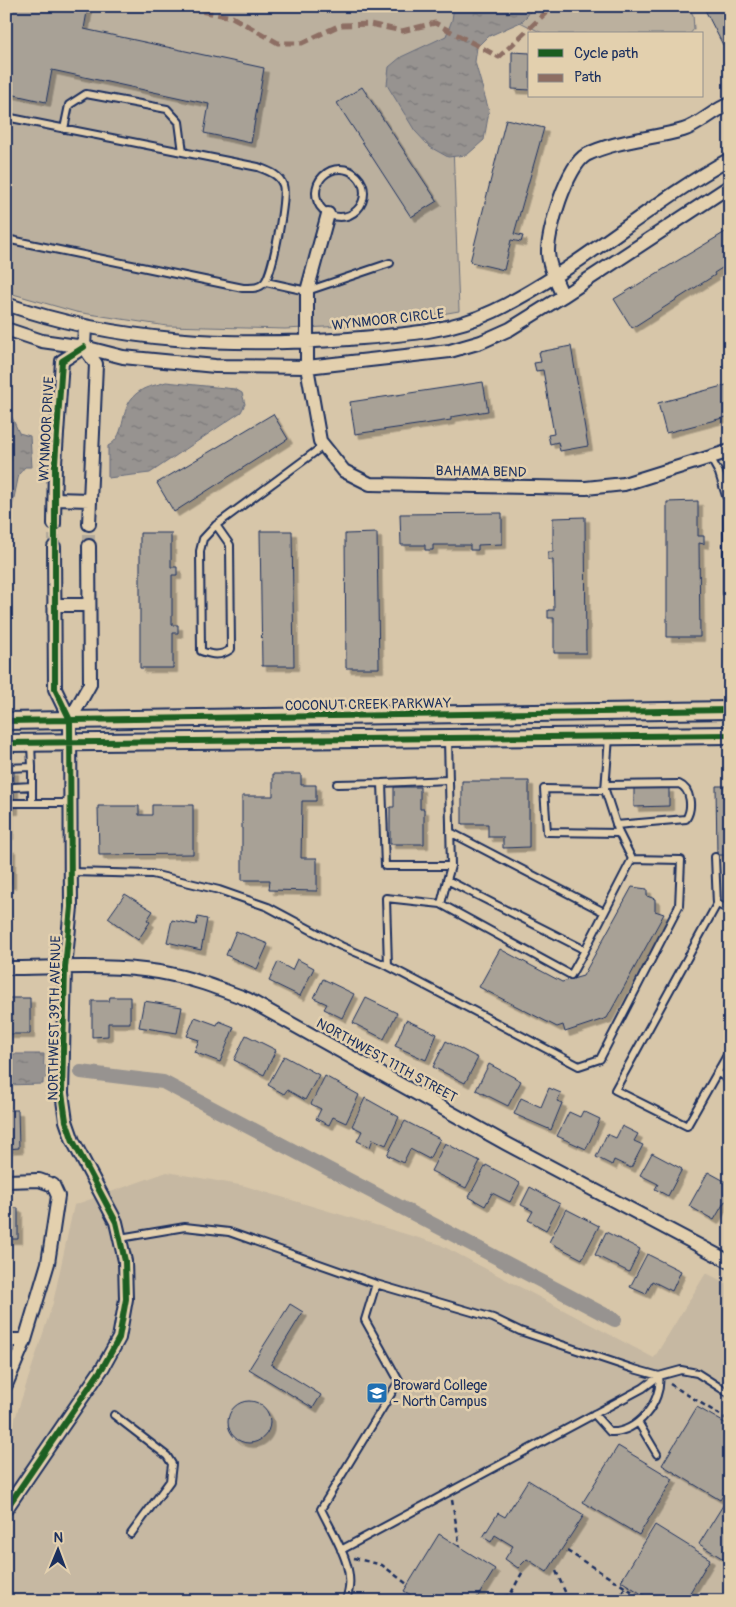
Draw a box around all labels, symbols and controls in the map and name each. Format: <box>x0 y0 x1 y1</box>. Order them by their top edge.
legend <box>528 32 704 98</box>
text: Cycle path <box>574 44 638 63</box>
text: Path <box>574 68 601 87</box>
street label: WYNMOOR CIRCLE <box>331 305 445 334</box>
street label: WYNMOOR DRIVE <box>35 376 58 482</box>
street label: BAHAMA BEND <box>435 462 527 481</box>
street label: COCONUT CREEK PARKWAY <box>285 695 451 714</box>
street label: NORTHWEST 39TH AVENUE <box>45 935 64 1101</box>
street label: NORTHWEST 11TH STREET <box>313 1015 460 1106</box>
place label: Broward College - North Campus <box>393 1377 487 1410</box>
school or university icon: Broward College - North Campus <box>365 1381 389 1405</box>
north arrow <box>32 1524 82 1574</box>
text: N <box>53 1529 63 1546</box>

